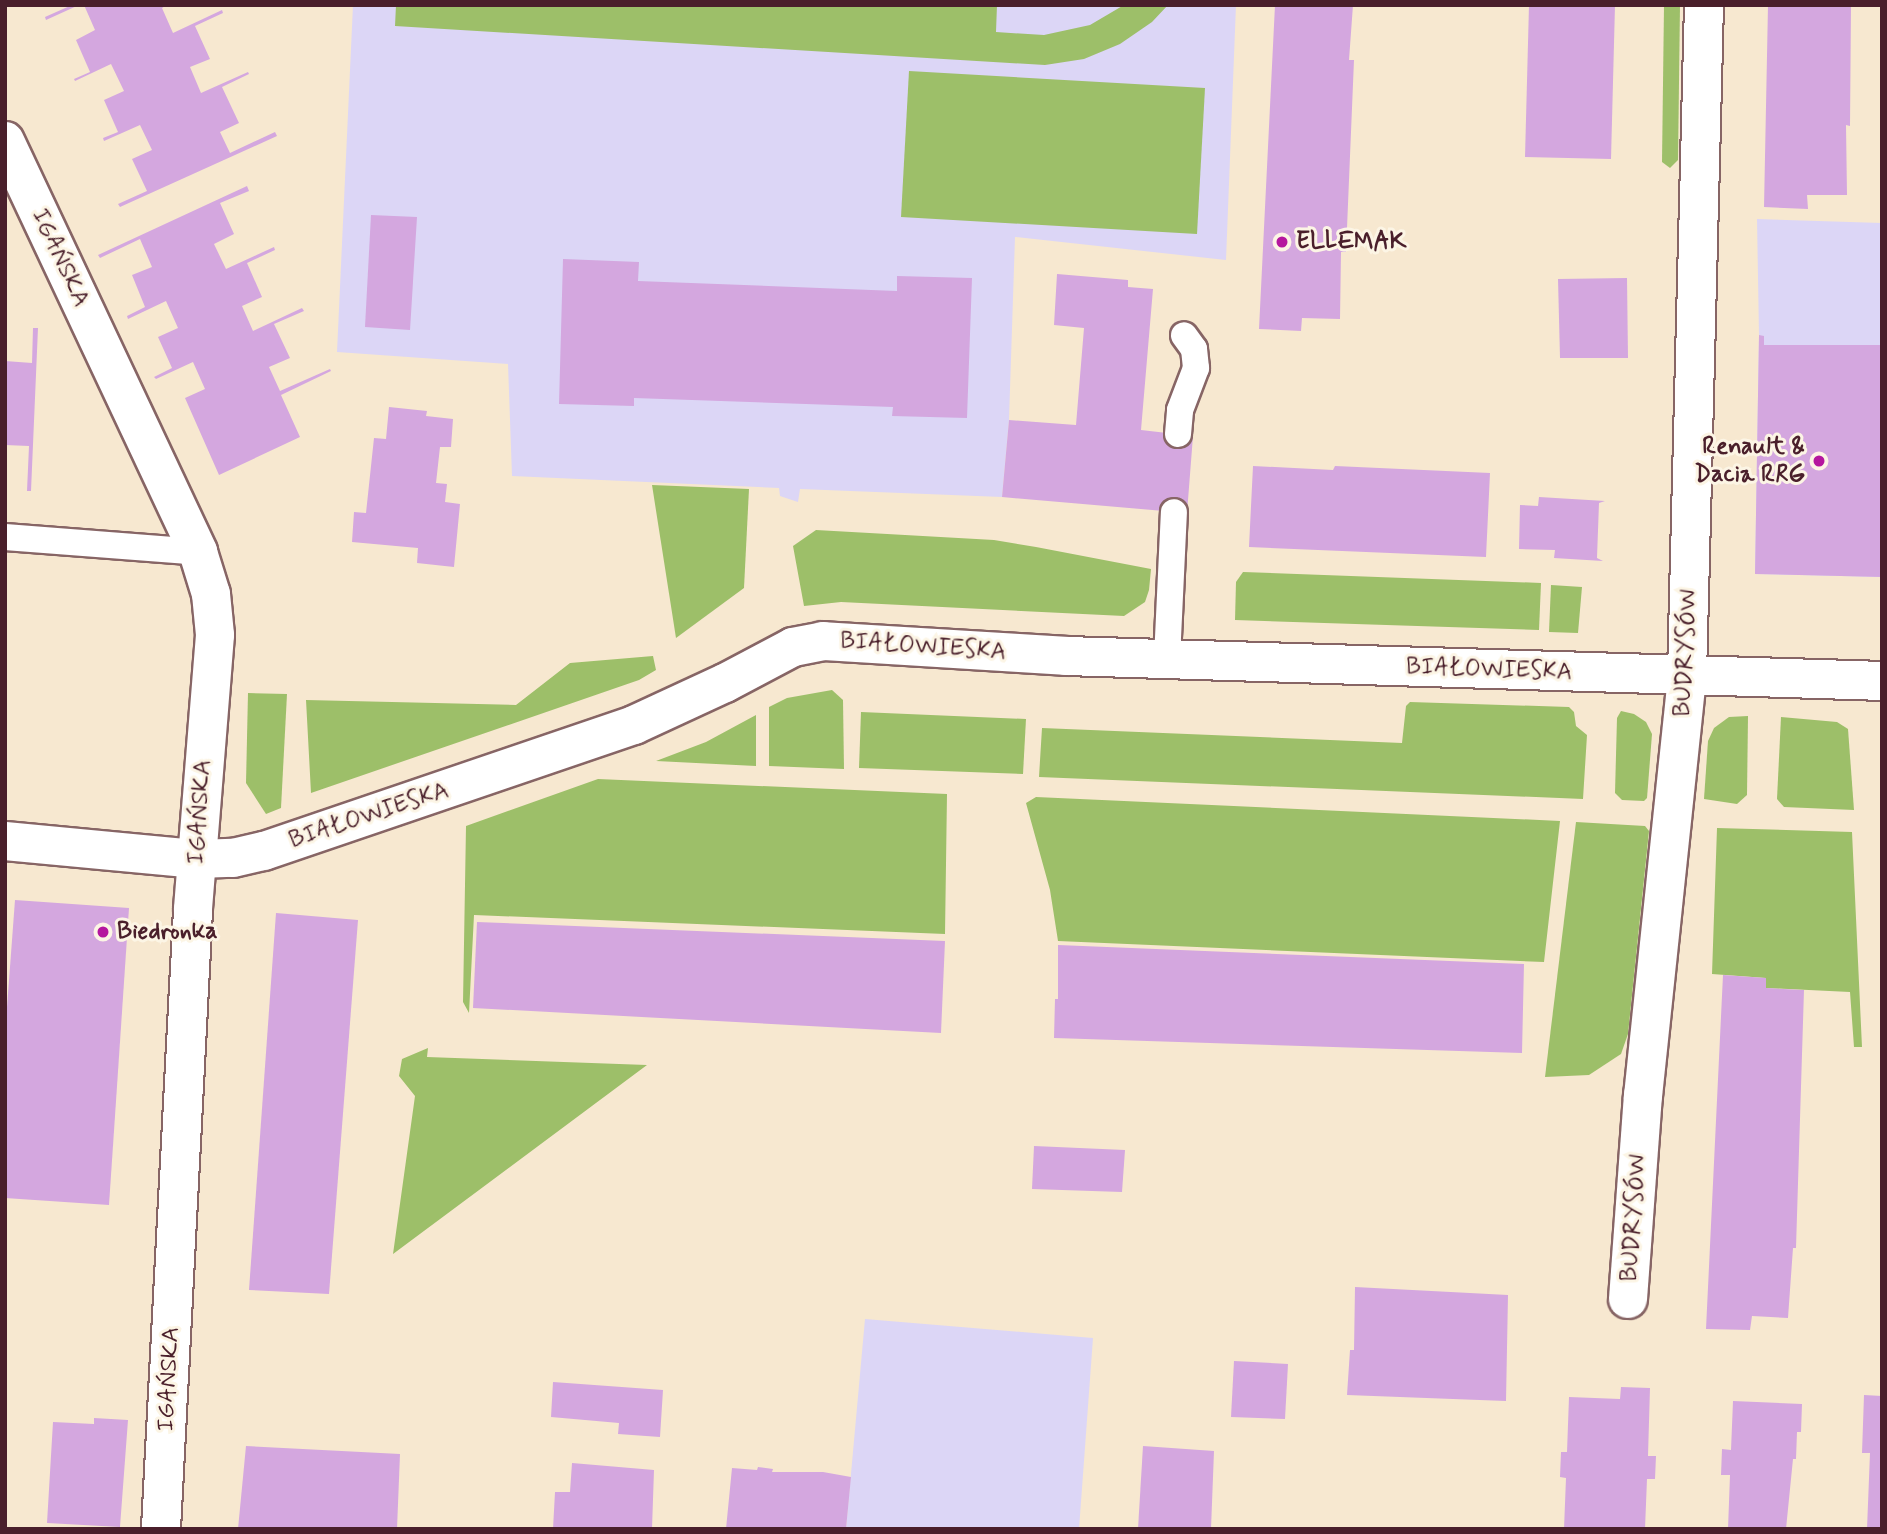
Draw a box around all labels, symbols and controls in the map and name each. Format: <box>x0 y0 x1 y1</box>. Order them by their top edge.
street label: IGAŃSKA <box>25 204 95 312</box>
place label: ELLEMAK <box>1296 228 1406 256</box>
marker: ELLEMAK <box>1274 234 1290 250</box>
place label: Renault & Dacia RRG <box>1695 433 1805 489</box>
marker: Renault & Dacia RRG <box>1811 453 1827 469</box>
street label: BUDRYSÓW <box>1668 589 1704 717</box>
street label: BIAŁOWIESKA <box>839 627 1007 667</box>
street label: BIAŁOWIESKA <box>1405 653 1573 687</box>
street label: IGAŃSKA <box>182 759 218 865</box>
street label: BIAŁOWIESKA <box>285 777 453 855</box>
place label: Biedronka <box>117 918 218 946</box>
marker: Biedronka <box>95 924 111 940</box>
street label: BUDRYSÓW <box>1615 1153 1653 1283</box>
street label: IGAŃSKA <box>152 1326 186 1432</box>

